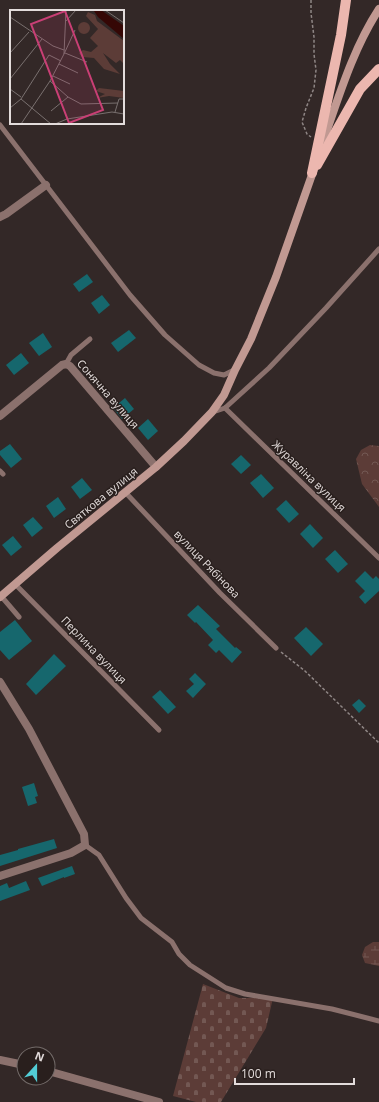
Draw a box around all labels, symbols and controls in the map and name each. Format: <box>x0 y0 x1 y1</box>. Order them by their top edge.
inset map <box>10 10 124 124</box>
street label: Сонячна вулиця <box>74 356 143 432</box>
street label: Журавліна вулиця <box>269 437 349 515</box>
street label: Святкова вулиця <box>61 463 140 532</box>
street label: вулиця Рябінова <box>171 526 244 601</box>
street label: Перлина вулиця <box>58 613 130 687</box>
north arrow <box>16 1046 56 1086</box>
text: N <box>33 1048 47 1065</box>
scale bar <box>235 1060 354 1086</box>
text: 100 m <box>241 1065 276 1082</box>

